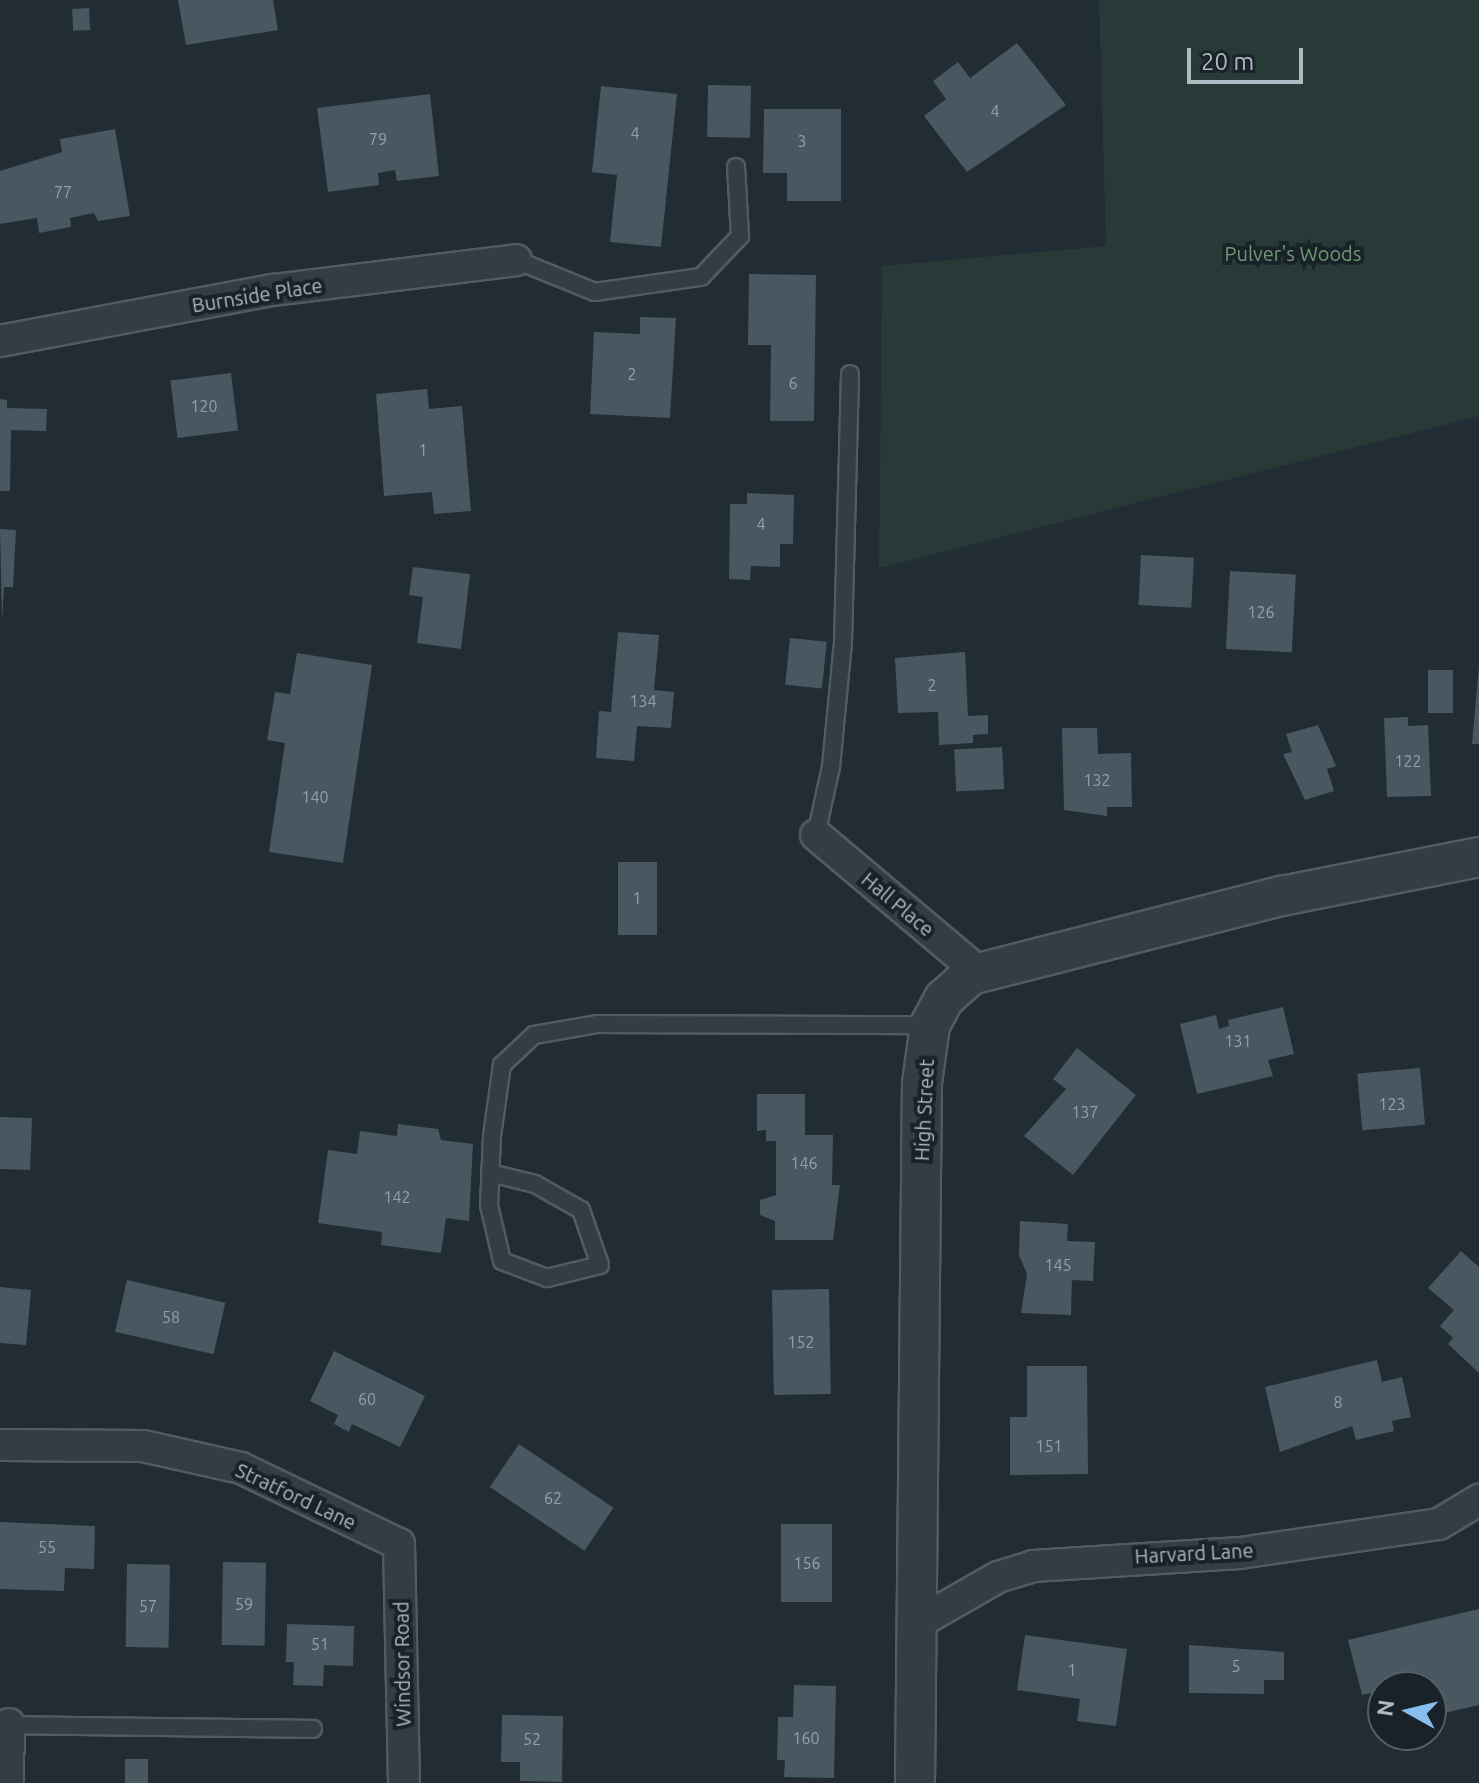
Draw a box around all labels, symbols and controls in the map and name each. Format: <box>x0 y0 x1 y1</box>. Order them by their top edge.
scale bar <box>1191 32 1307 82</box>
text: 20 m <box>1201 48 1254 75</box>
house number: 4 <box>990 101 1000 121</box>
house number: 4 <box>630 123 640 143</box>
house number: 79 <box>369 129 387 149</box>
house number: 3 <box>797 131 807 151</box>
house number: 77 <box>54 182 72 202</box>
park label: Pulver's Woods <box>1225 241 1361 265</box>
street label: Burnside Place <box>190 273 324 317</box>
house number: 2 <box>627 364 637 384</box>
house number: 6 <box>788 373 798 393</box>
house number: 120 <box>190 396 218 416</box>
house number: 1 <box>418 440 428 460</box>
house number: 4 <box>756 514 766 534</box>
house number: 126 <box>1247 602 1275 622</box>
house number: 2 <box>927 675 937 695</box>
house number: 134 <box>629 691 657 711</box>
house number: 122 <box>1394 751 1422 771</box>
house number: 132 <box>1083 770 1111 790</box>
house number: 140 <box>301 787 329 807</box>
street label: Hall Place <box>857 867 939 941</box>
house number: 1 <box>632 888 642 908</box>
house number: 131 <box>1224 1031 1252 1051</box>
street label: High Street <box>909 1058 939 1162</box>
house number: 123 <box>1378 1094 1406 1114</box>
house number: 137 <box>1071 1102 1099 1122</box>
house number: 146 <box>790 1153 818 1173</box>
house number: 142 <box>383 1187 411 1207</box>
house number: 145 <box>1044 1255 1072 1275</box>
house number: 58 <box>162 1307 180 1327</box>
house number: 152 <box>787 1332 815 1352</box>
house number: 60 <box>358 1389 376 1409</box>
house number: 8 <box>1333 1392 1343 1412</box>
house number: 151 <box>1035 1436 1063 1456</box>
street label: Stratford Lane <box>232 1458 360 1534</box>
house number: 62 <box>544 1488 562 1508</box>
house number: 55 <box>38 1537 56 1557</box>
street label: Harvard Lane <box>1134 1538 1254 1568</box>
house number: 156 <box>793 1553 821 1573</box>
house number: 59 <box>235 1594 253 1614</box>
house number: 57 <box>139 1596 157 1616</box>
street label: Windsor Road <box>389 1601 415 1727</box>
house number: 51 <box>311 1634 329 1654</box>
house number: 5 <box>1231 1656 1241 1676</box>
house number: 1 <box>1067 1660 1077 1680</box>
north arrow <box>1367 1671 1447 1751</box>
text: N <box>1371 1698 1398 1718</box>
house number: 160 <box>792 1728 820 1748</box>
house number: 52 <box>523 1729 541 1749</box>

